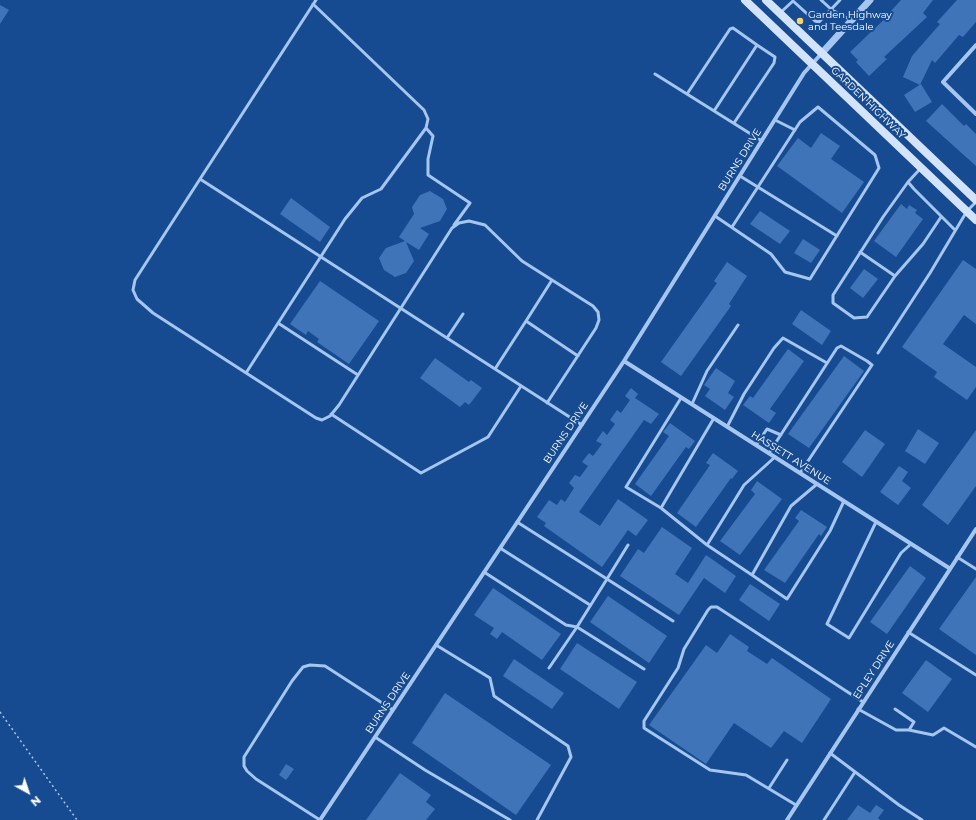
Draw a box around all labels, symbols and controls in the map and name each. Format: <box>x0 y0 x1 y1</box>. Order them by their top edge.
place label: Garden Highway and Teesdale <box>808 9 892 32</box>
marker: Garden Highway and Teesdale <box>795 16 805 26</box>
street label: GARDEN HIGHWAY <box>828 64 908 142</box>
street label: BURNS DRIVE <box>716 127 764 193</box>
street label: BURNS DRIVE <box>541 400 591 466</box>
street label: HASSETT AVENUE <box>749 429 833 487</box>
street label: EPLEY DRIVE <box>851 639 897 701</box>
street label: BURNS DRIVE <box>363 670 413 736</box>
north arrow <box>8 772 48 812</box>
text: N <box>28 793 44 809</box>

